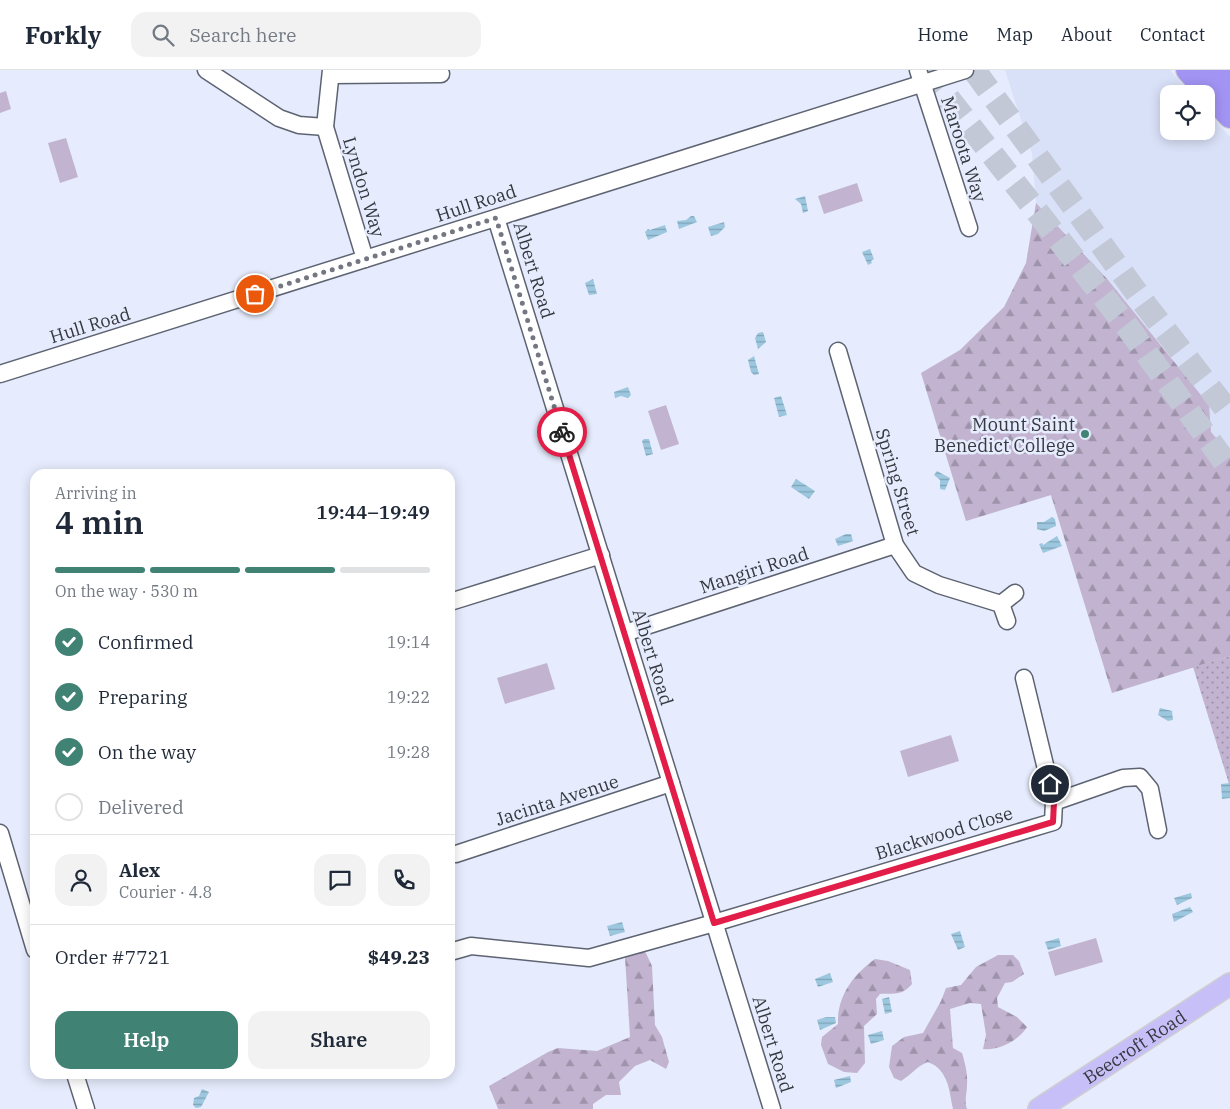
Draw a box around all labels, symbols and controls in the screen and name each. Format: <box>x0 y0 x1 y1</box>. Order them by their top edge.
search box <box>131 12 481 57</box>
text: Forkly <box>25 19 101 51</box>
icon: search <box>149 21 177 49</box>
text: Search here <box>189 23 296 47</box>
text: Home <box>917 23 969 46</box>
text: Map <box>997 23 1033 46</box>
text: About <box>1061 23 1112 46</box>
text: Contact <box>1140 23 1205 46</box>
map controls <box>1160 85 1215 140</box>
button: locate <box>1160 85 1215 140</box>
street label: Maroota Way <box>936 93 992 205</box>
street label: Lyndon Way <box>338 134 390 240</box>
street label: Hull Road <box>433 179 519 227</box>
street label: Albert Road <box>508 219 560 321</box>
pin <box>234 273 276 315</box>
icon: bag <box>241 280 269 308</box>
street label: Hull Road <box>47 302 133 348</box>
courier <box>537 407 587 457</box>
place label: Mount Saint Benedict College <box>934 413 1075 457</box>
icon: bike <box>548 418 576 446</box>
street label: Spring Street <box>871 425 925 539</box>
marker: Mount Saint Benedict College <box>1079 428 1091 440</box>
text: Arriving in <box>55 483 137 503</box>
text: 19:44–19:49 <box>316 500 430 524</box>
text: 4 min <box>55 501 144 543</box>
street label: Mangiri Road <box>697 542 811 598</box>
text: On the way · 530 m <box>55 581 198 601</box>
street label: Albert Road <box>627 606 679 708</box>
icon: check <box>55 628 83 656</box>
text: Confirmed <box>98 630 193 654</box>
text: 19:14 <box>387 632 430 652</box>
icon: check <box>55 683 83 711</box>
text: Preparing <box>98 685 187 709</box>
text: 19:22 <box>387 687 430 707</box>
icon: check <box>55 738 83 766</box>
text: On the way <box>98 740 196 764</box>
text: 19:28 <box>387 742 430 762</box>
pin <box>1029 763 1071 805</box>
street label: Jacinta Avenue <box>493 769 621 831</box>
icon: home <box>1036 770 1064 798</box>
text: Delivered <box>98 795 184 819</box>
street label: Blackwood Close <box>873 801 1015 865</box>
button: person <box>55 854 107 906</box>
button: chat <box>314 854 366 906</box>
button: phone <box>378 854 430 906</box>
text: Alex <box>119 858 160 882</box>
text: Courier · 4.8 <box>119 882 212 902</box>
text: Order #7721 <box>55 945 170 969</box>
text: $49.23 <box>368 945 430 969</box>
street label: Albert Road <box>747 993 799 1095</box>
street label: Beecroft Road <box>1079 1005 1190 1089</box>
button: Help <box>55 1011 238 1069</box>
button: Share <box>248 1011 430 1069</box>

